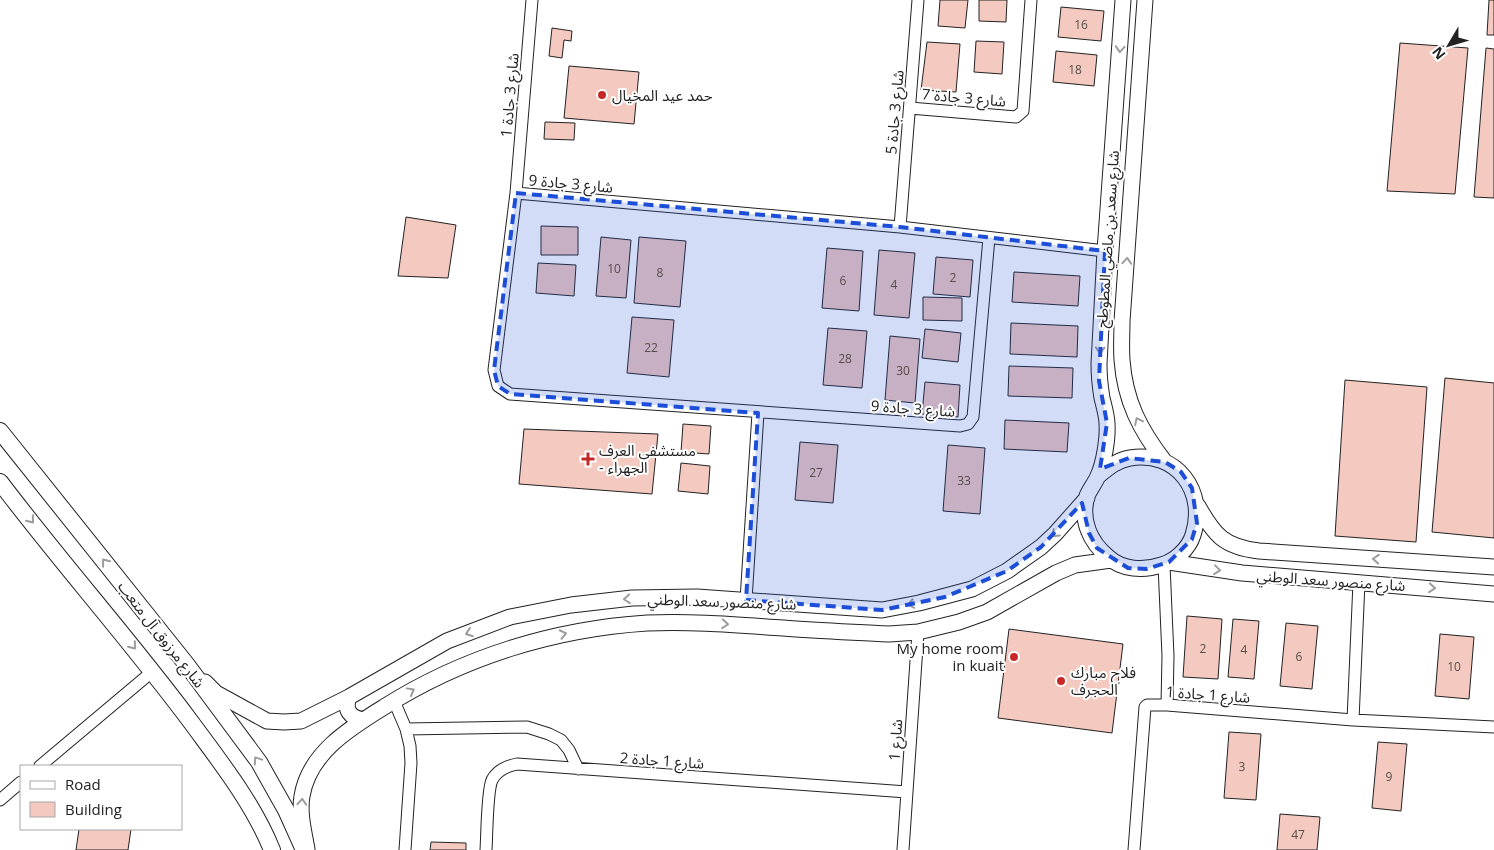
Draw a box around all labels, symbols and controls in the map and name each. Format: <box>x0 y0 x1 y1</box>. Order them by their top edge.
house number: 16 <box>1074 16 1088 33</box>
north arrow <box>1424 20 1474 70</box>
text: N <box>1427 43 1449 64</box>
one-way arrow <box>1114 45 1125 53</box>
street label: شارع 3 جادة 1 <box>495 52 526 138</box>
house number: 18 <box>1068 61 1082 78</box>
street label: شارع 3 جادة 5 <box>880 69 911 155</box>
street label: شارع 3 جادة 7 <box>921 83 1007 114</box>
place label: حمد عيد المخيال <box>612 85 713 105</box>
marker: حمد عيد المخيال <box>596 89 608 101</box>
street label: شارع سعد بن ماضي المطوطح <box>1091 149 1126 329</box>
street label: شارع 3 جادة 9 <box>528 169 614 200</box>
one-way arrow <box>1121 257 1132 265</box>
house number: 10 <box>607 260 621 277</box>
house number: 8 <box>657 264 664 281</box>
house number: 2 <box>950 269 957 286</box>
house number: 6 <box>840 272 847 289</box>
house number: 4 <box>891 276 898 293</box>
house number: 22 <box>644 339 658 356</box>
one-way arrow <box>1094 347 1105 355</box>
house number: 28 <box>838 350 852 367</box>
house number: 30 <box>896 362 910 379</box>
street label: شارع 3 جادة 9 <box>870 395 956 424</box>
one-way arrow <box>1134 417 1144 426</box>
place label: مستشفى العرف - الجهراء <box>599 440 696 477</box>
marker: مستشفى العرف - الجهراء <box>581 452 595 466</box>
house number: 27 <box>809 464 823 481</box>
house number: 33 <box>957 472 971 489</box>
one-way arrow <box>25 515 34 524</box>
one-way arrow <box>1051 528 1060 537</box>
one-way arrow <box>1371 553 1379 564</box>
one-way arrow <box>103 559 111 568</box>
one-way arrow <box>1214 564 1222 575</box>
street label: شارع منصور سعد الوطني <box>1256 565 1406 598</box>
street label: شارع مرزوق آل متعب <box>112 577 210 693</box>
one-way arrow <box>1428 582 1436 593</box>
street label: شارع منصور سعد الوطني <box>647 588 797 617</box>
one-way arrow <box>623 593 631 604</box>
one-way arrow <box>907 599 915 609</box>
one-way arrow <box>721 618 729 629</box>
one-way arrow <box>465 627 474 637</box>
one-way arrow <box>558 629 567 640</box>
place label: My home room in kuait <box>897 638 1004 675</box>
house number: 2 <box>1200 640 1207 657</box>
one-way arrow <box>128 641 137 650</box>
house number: 4 <box>1241 641 1248 658</box>
house number: 6 <box>1296 648 1303 665</box>
marker: My home room in kuait <box>1008 651 1020 663</box>
house number: 10 <box>1447 658 1461 675</box>
place label: فلاح مبارك الحجرف <box>1071 662 1136 699</box>
marker: فلاح مبارك الحجرف <box>1055 675 1067 687</box>
street label: شارع 1 جادة 1 <box>1165 681 1251 710</box>
one-way arrow <box>406 687 415 697</box>
street label: شارع 1 <box>884 718 909 762</box>
street label: شارع 1 جادة 2 <box>619 747 705 776</box>
one-way arrow <box>254 756 264 765</box>
house number: 3 <box>1239 758 1246 775</box>
legend <box>20 765 182 830</box>
house number: 9 <box>1386 768 1393 785</box>
text: Road <box>65 774 101 794</box>
one-way arrow <box>297 797 308 805</box>
text: Building <box>65 799 122 819</box>
house number: 47 <box>1291 826 1305 843</box>

